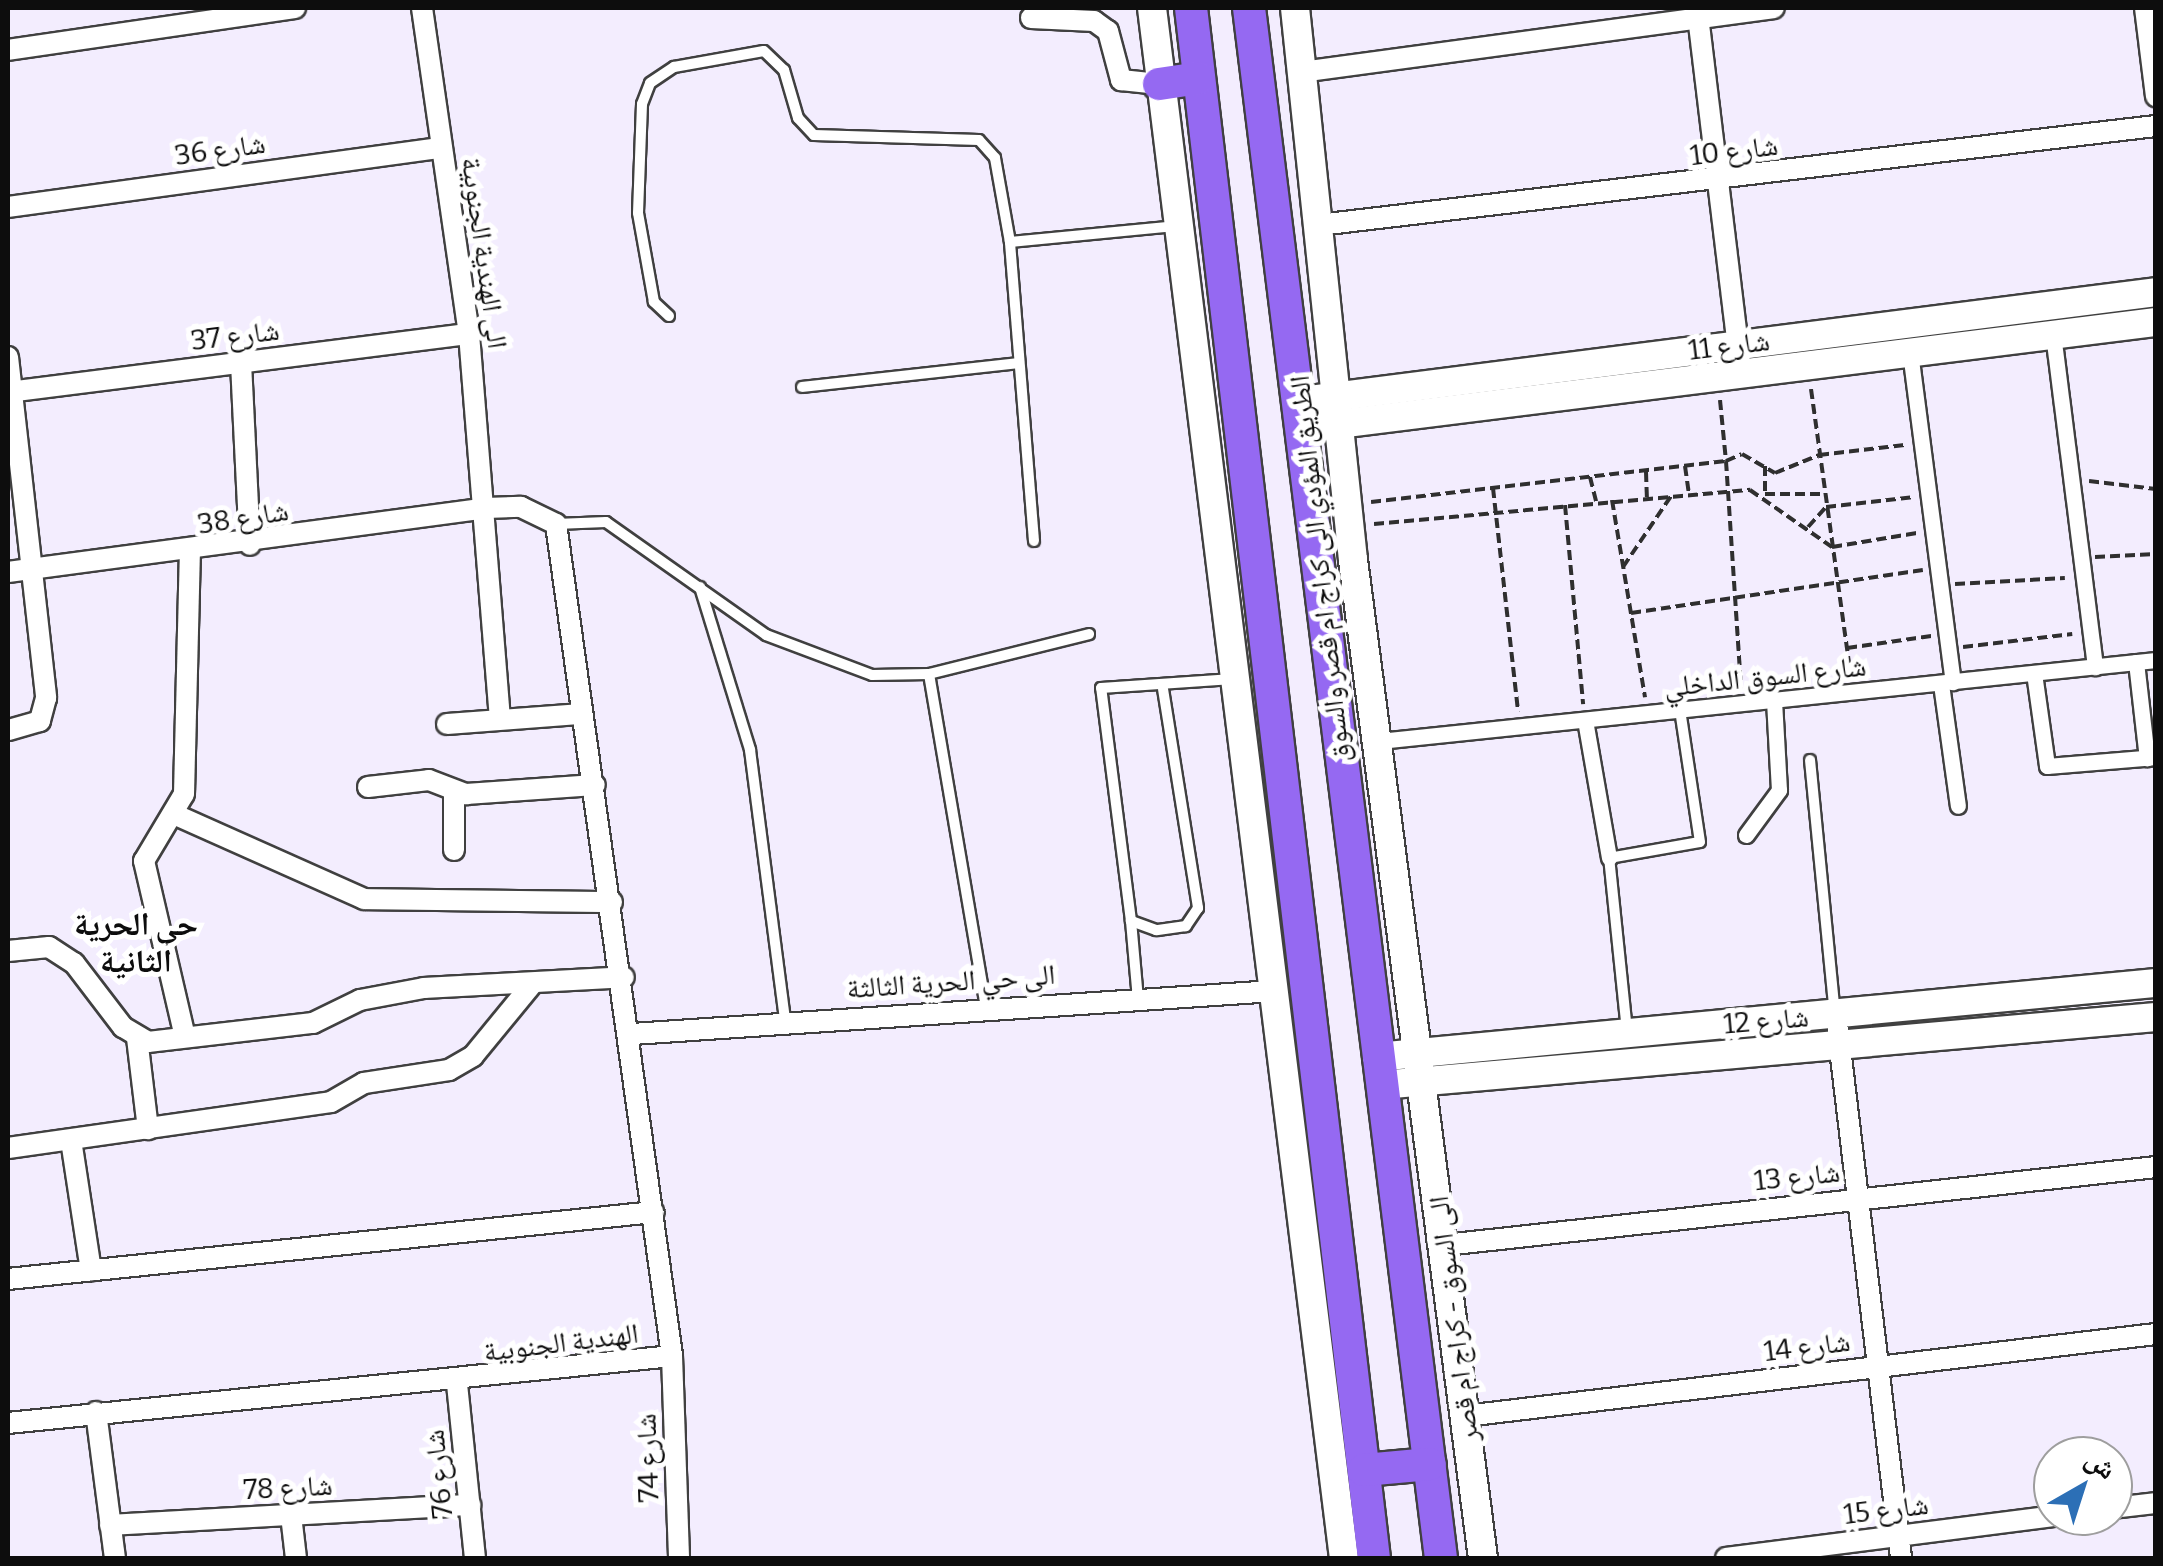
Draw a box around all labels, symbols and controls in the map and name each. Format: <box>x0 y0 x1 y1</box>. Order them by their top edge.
street label: شارع 36 <box>172 127 268 173</box>
street label: شارع 10 <box>1688 129 1780 173</box>
street label: الى الهندية الجنوبية <box>454 155 514 351</box>
street label: شارع 37 <box>189 314 281 358</box>
street label: شارع 11 <box>1686 324 1772 368</box>
street label: الطريق المؤدي الى كراج ام قصر والسوق <box>1283 374 1357 764</box>
street label: شارع 38 <box>195 494 291 542</box>
street label: شارع السوق الداخلي <box>1662 650 1868 704</box>
district label: حي الحرية الثانية <box>74 906 198 981</box>
street label: الى حي الحرية الثالثة <box>846 958 1056 1006</box>
street label: شارع 12 <box>1722 1001 1810 1041</box>
street label: شارع 13 <box>1752 1156 1842 1198</box>
street label: الى السوق - كراج ام قصر <box>1422 1194 1486 1444</box>
street label: الهندية الجنوبية <box>482 1317 640 1369</box>
street label: شارع 14 <box>1762 1325 1852 1369</box>
street label: شارع 74 <box>630 1413 666 1503</box>
street label: شارع 76 <box>418 1428 460 1520</box>
north arrow <box>2033 1436 2133 1536</box>
text: ش <box>2079 1442 2123 1486</box>
street label: شارع 78 <box>243 1469 333 1507</box>
street label: شارع 15 <box>1842 1488 1930 1532</box>

